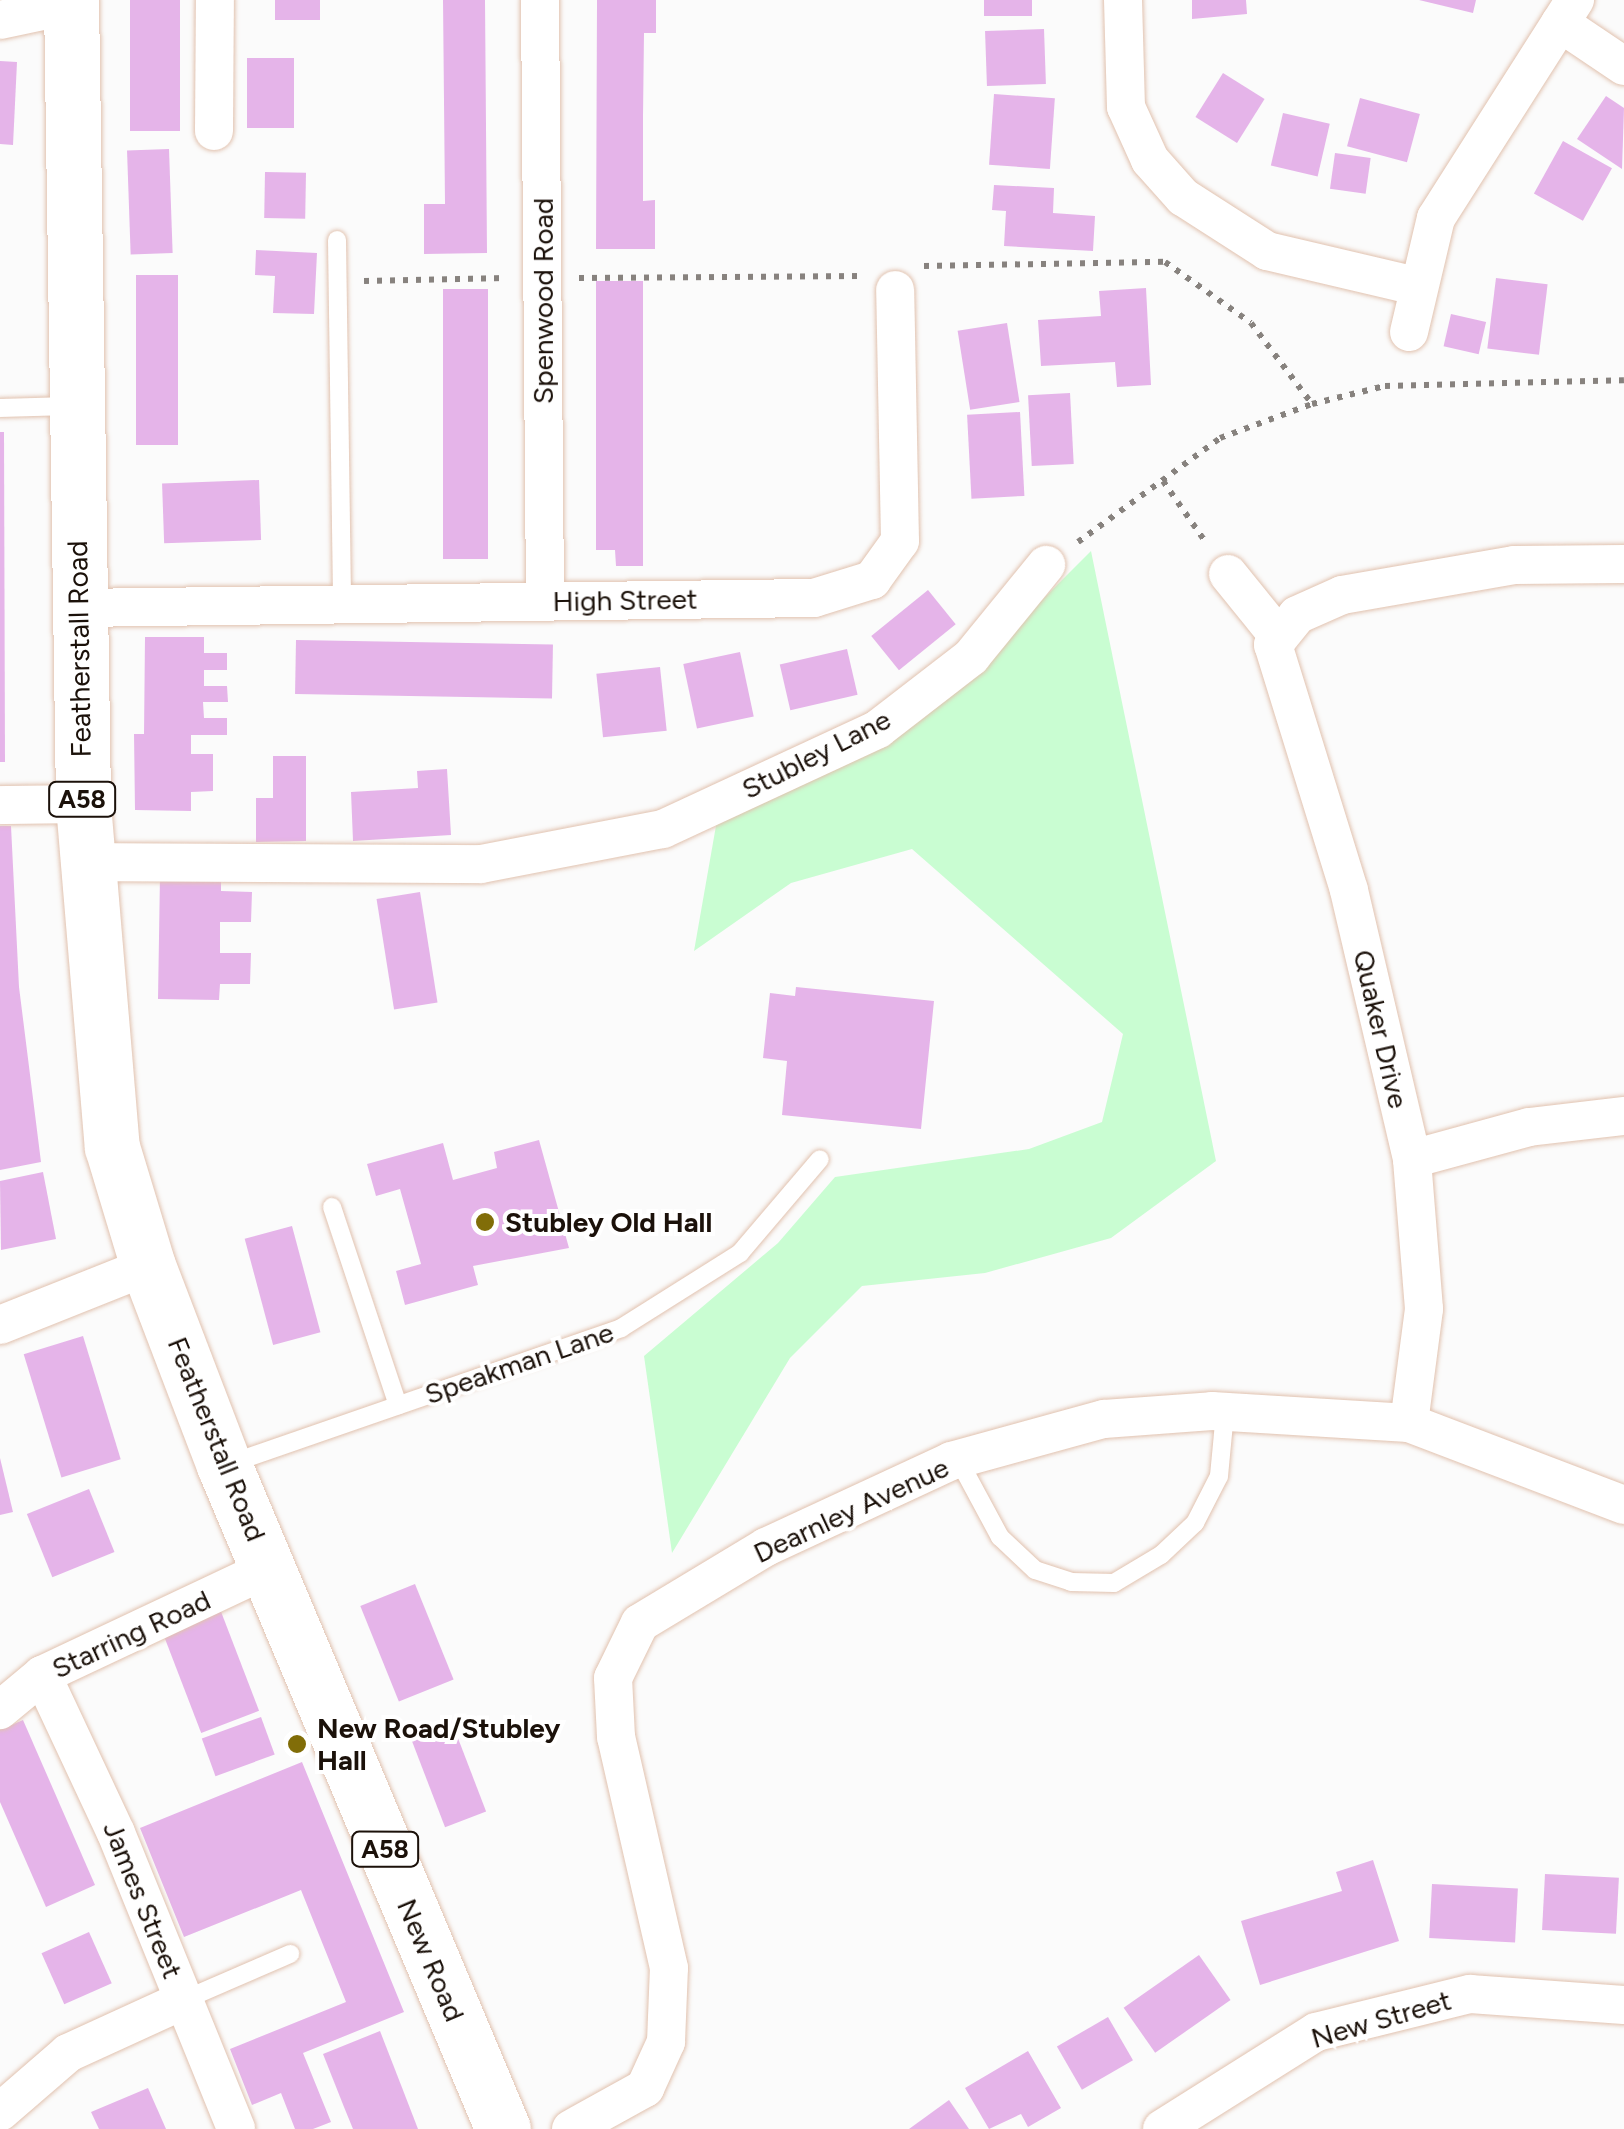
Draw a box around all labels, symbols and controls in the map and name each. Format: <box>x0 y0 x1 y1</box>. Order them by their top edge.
street label: Spenwood Road <box>526 198 560 404</box>
street label: Featherstall Road <box>60 540 98 758</box>
street label: High Street <box>552 582 698 618</box>
street label: Stubley Lane <box>736 702 896 806</box>
road number: A58 <box>47 779 117 819</box>
street label: Quaker Drive <box>1346 947 1416 1111</box>
place label: Stubley Old Hall <box>505 1205 712 1239</box>
marker: Stubley Old Hall <box>474 1211 496 1233</box>
street label: Speakman Lane <box>420 1315 618 1411</box>
street label: Featherstall Road <box>161 1332 273 1546</box>
street label: Dearnley Avenue <box>748 1450 954 1570</box>
street label: Starring Road <box>46 1583 216 1685</box>
place label: New Road/Stubley Hall <box>317 1711 560 1777</box>
marker: New Road/Stubley Hall <box>286 1733 308 1755</box>
street label: James Street <box>96 1817 190 1983</box>
road number: A58 <box>350 1829 420 1869</box>
street label: New Road <box>390 1894 472 2026</box>
street label: New Street <box>1307 1983 1455 2055</box>

